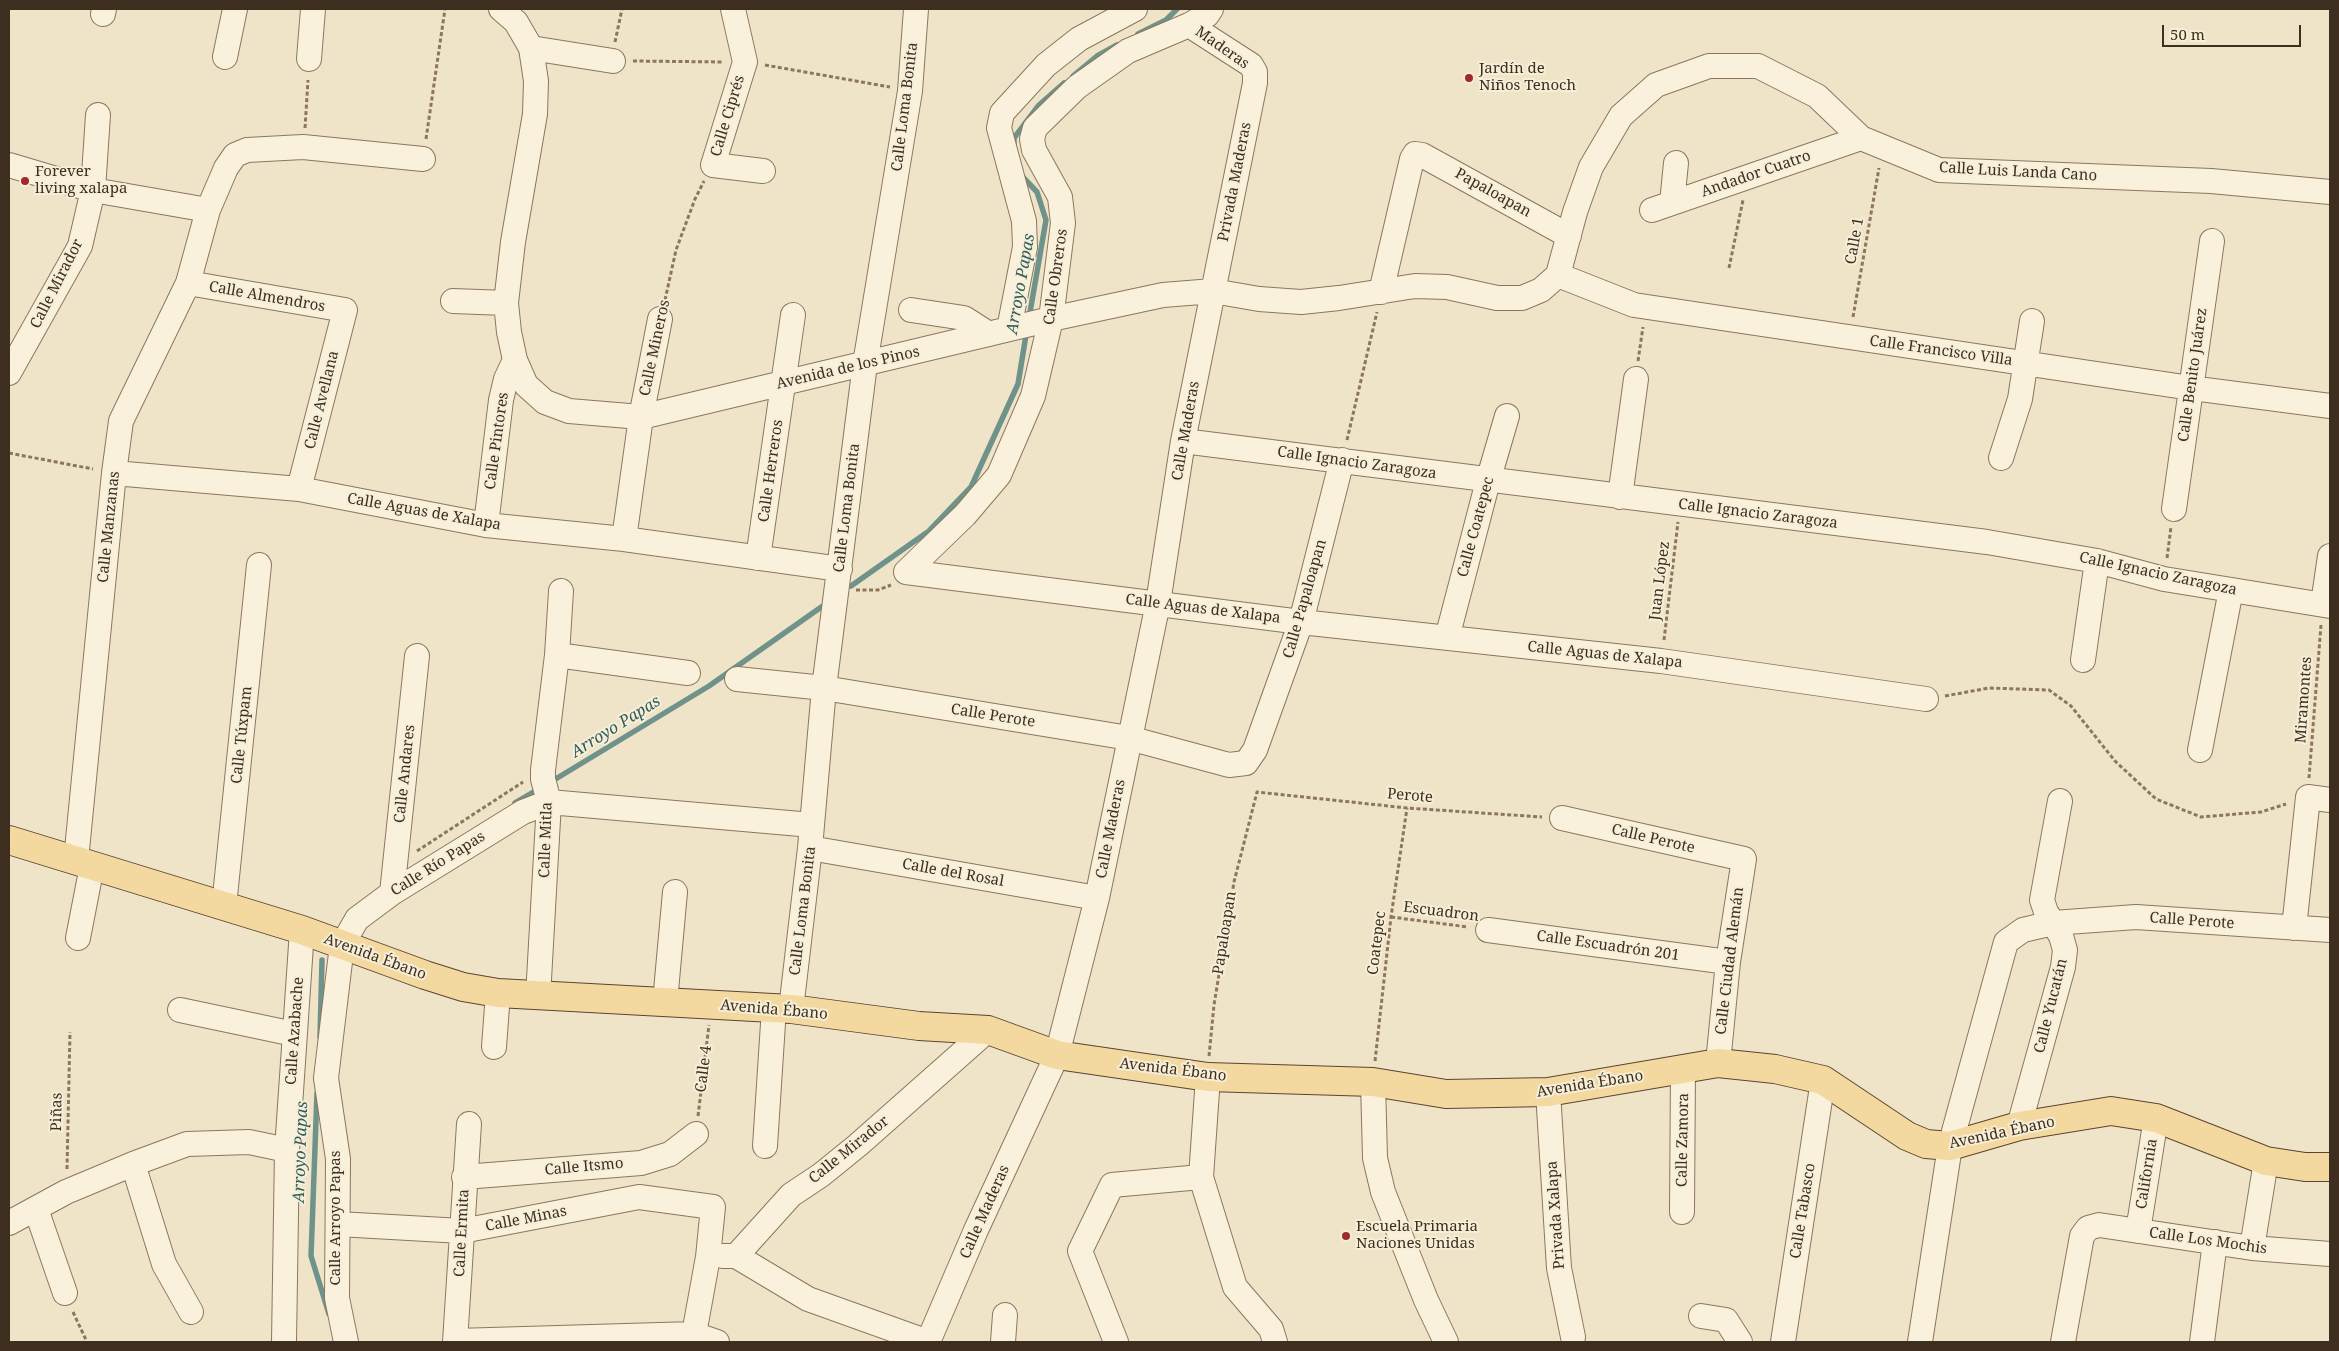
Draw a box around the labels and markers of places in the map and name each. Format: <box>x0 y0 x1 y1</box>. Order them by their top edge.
place label: Jardín de Niños Tenoch <box>1479 60 1576 95</box>
marker: Jardín de Niños Tenoch <box>1463 72 1475 84</box>
place label: Forever living xalapa <box>35 163 127 198</box>
marker: Forever living xalapa <box>19 175 31 187</box>
place label: Escuela Primaria Naciones Unidas <box>1356 1218 1478 1253</box>
marker: Escuela Primaria Naciones Unidas <box>1340 1230 1352 1242</box>

